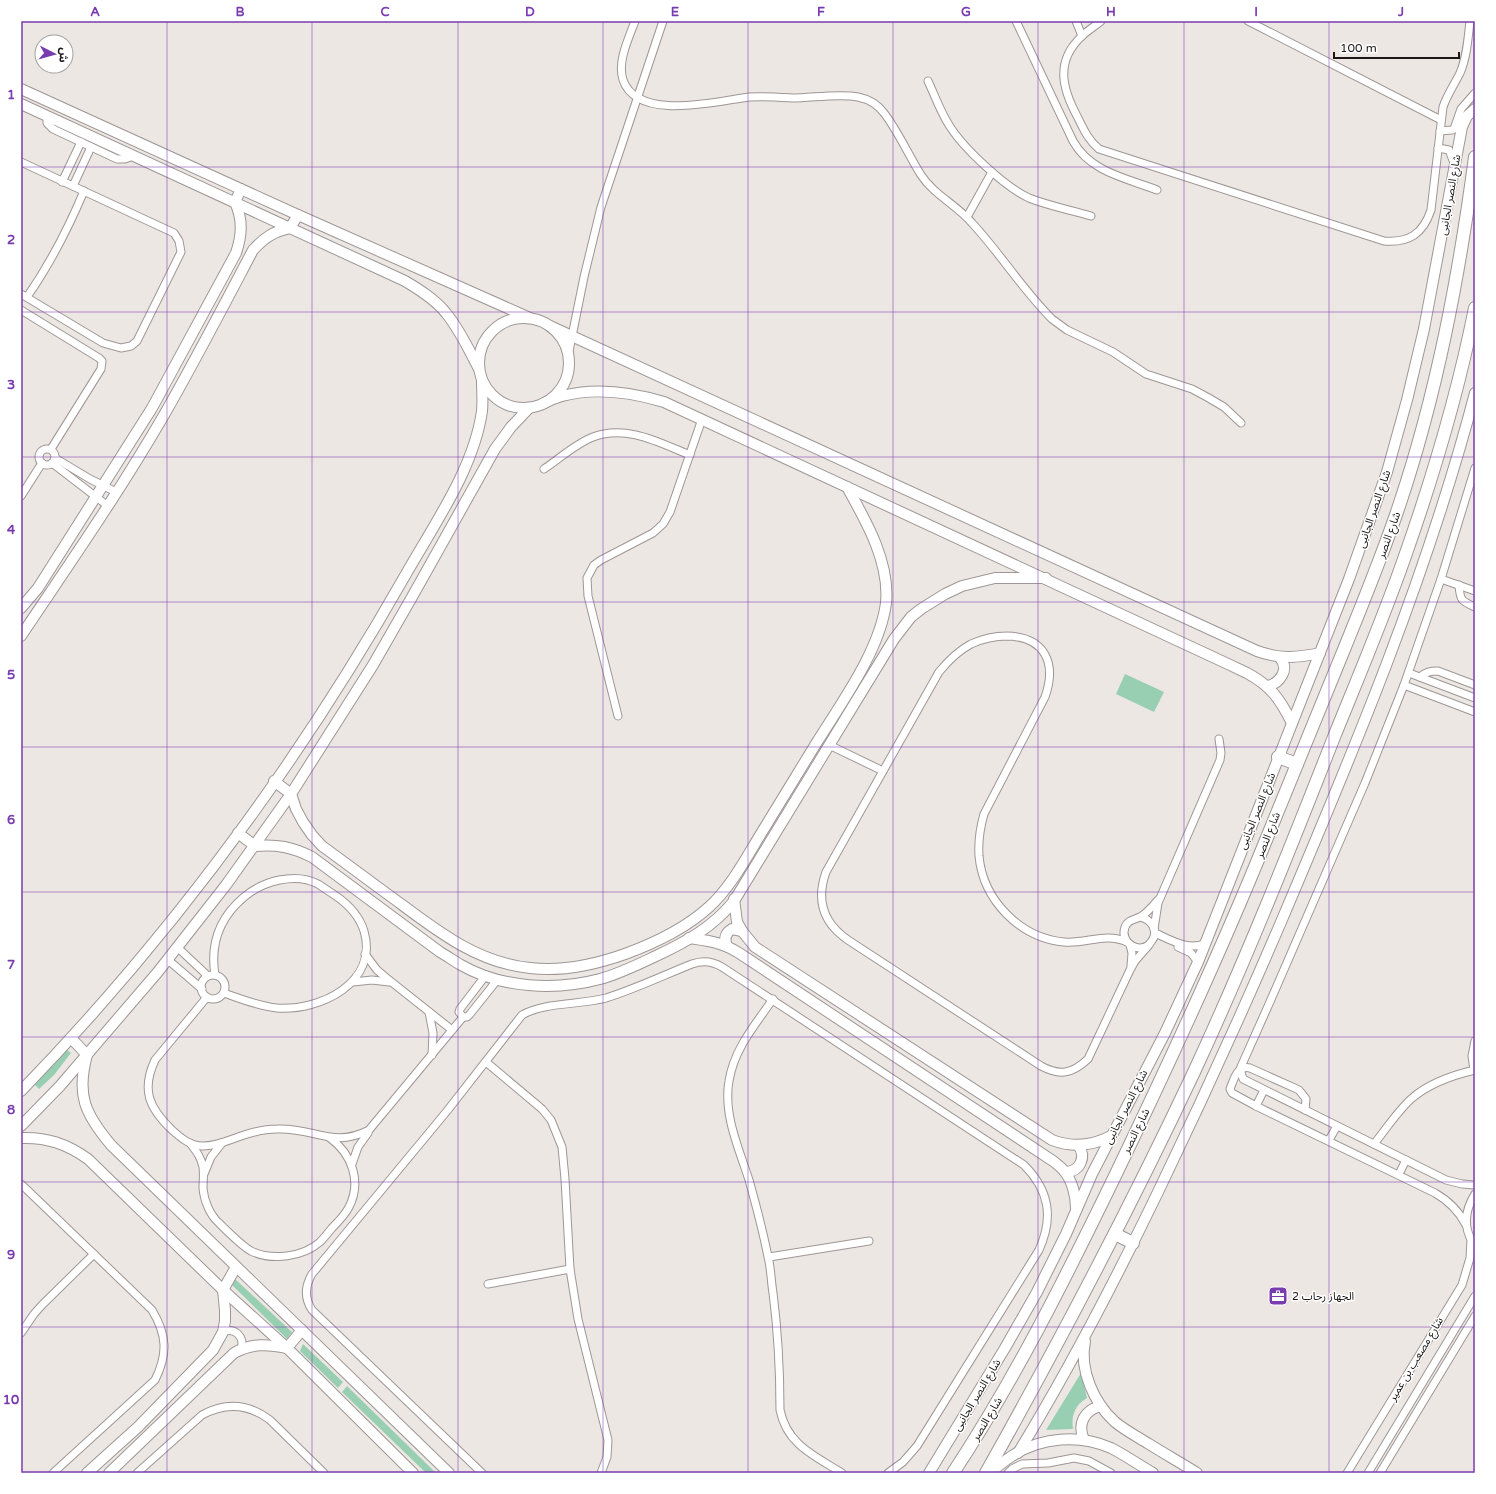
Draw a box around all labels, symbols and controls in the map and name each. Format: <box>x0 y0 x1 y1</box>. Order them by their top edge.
text: A <box>90 4 100 20</box>
text: B <box>235 4 245 20</box>
text: C <box>380 4 390 20</box>
text: D <box>525 4 535 20</box>
text: E <box>671 4 679 20</box>
text: F <box>817 4 825 20</box>
text: G <box>961 4 971 20</box>
text: H <box>1106 4 1116 20</box>
text: I <box>1254 4 1258 20</box>
text: J <box>1397 4 1404 20</box>
north arrow <box>34 34 74 74</box>
scale bar <box>1334 34 1459 60</box>
text: 100 m <box>1340 41 1377 55</box>
text: ش <box>56 47 71 63</box>
text: 1 <box>7 87 15 103</box>
street label: شارع النصر الجانبى <box>1437 153 1465 237</box>
text: 2 <box>7 232 15 248</box>
text: 3 <box>7 377 15 393</box>
street label: شارع النصر الجانبى <box>1354 468 1394 550</box>
street label: شارع النصر <box>1375 510 1403 560</box>
text: 4 <box>7 522 16 538</box>
text: 5 <box>7 667 15 683</box>
street label: شارع النصر الجانبى <box>1236 771 1278 851</box>
street label: شارع النصر <box>1253 810 1283 860</box>
text: 6 <box>7 812 15 828</box>
text: 7 <box>7 957 15 973</box>
street label: شارع النصر الجانبى <box>1102 1068 1150 1146</box>
text: 8 <box>7 1102 15 1118</box>
street label: شارع النصر <box>1119 1106 1153 1156</box>
text: 9 <box>7 1247 15 1263</box>
office icon: الجهاز رحاب 2 <box>1267 1285 1289 1307</box>
place label: الجهاز رحاب 2 <box>1292 1290 1354 1303</box>
street label: شارع مصعب بن عمير <box>1385 1314 1447 1405</box>
street label: شارع النصر الجانبى <box>950 1357 1004 1433</box>
text: 10 <box>3 1392 19 1408</box>
street label: شارع النصر <box>969 1395 1005 1443</box>

